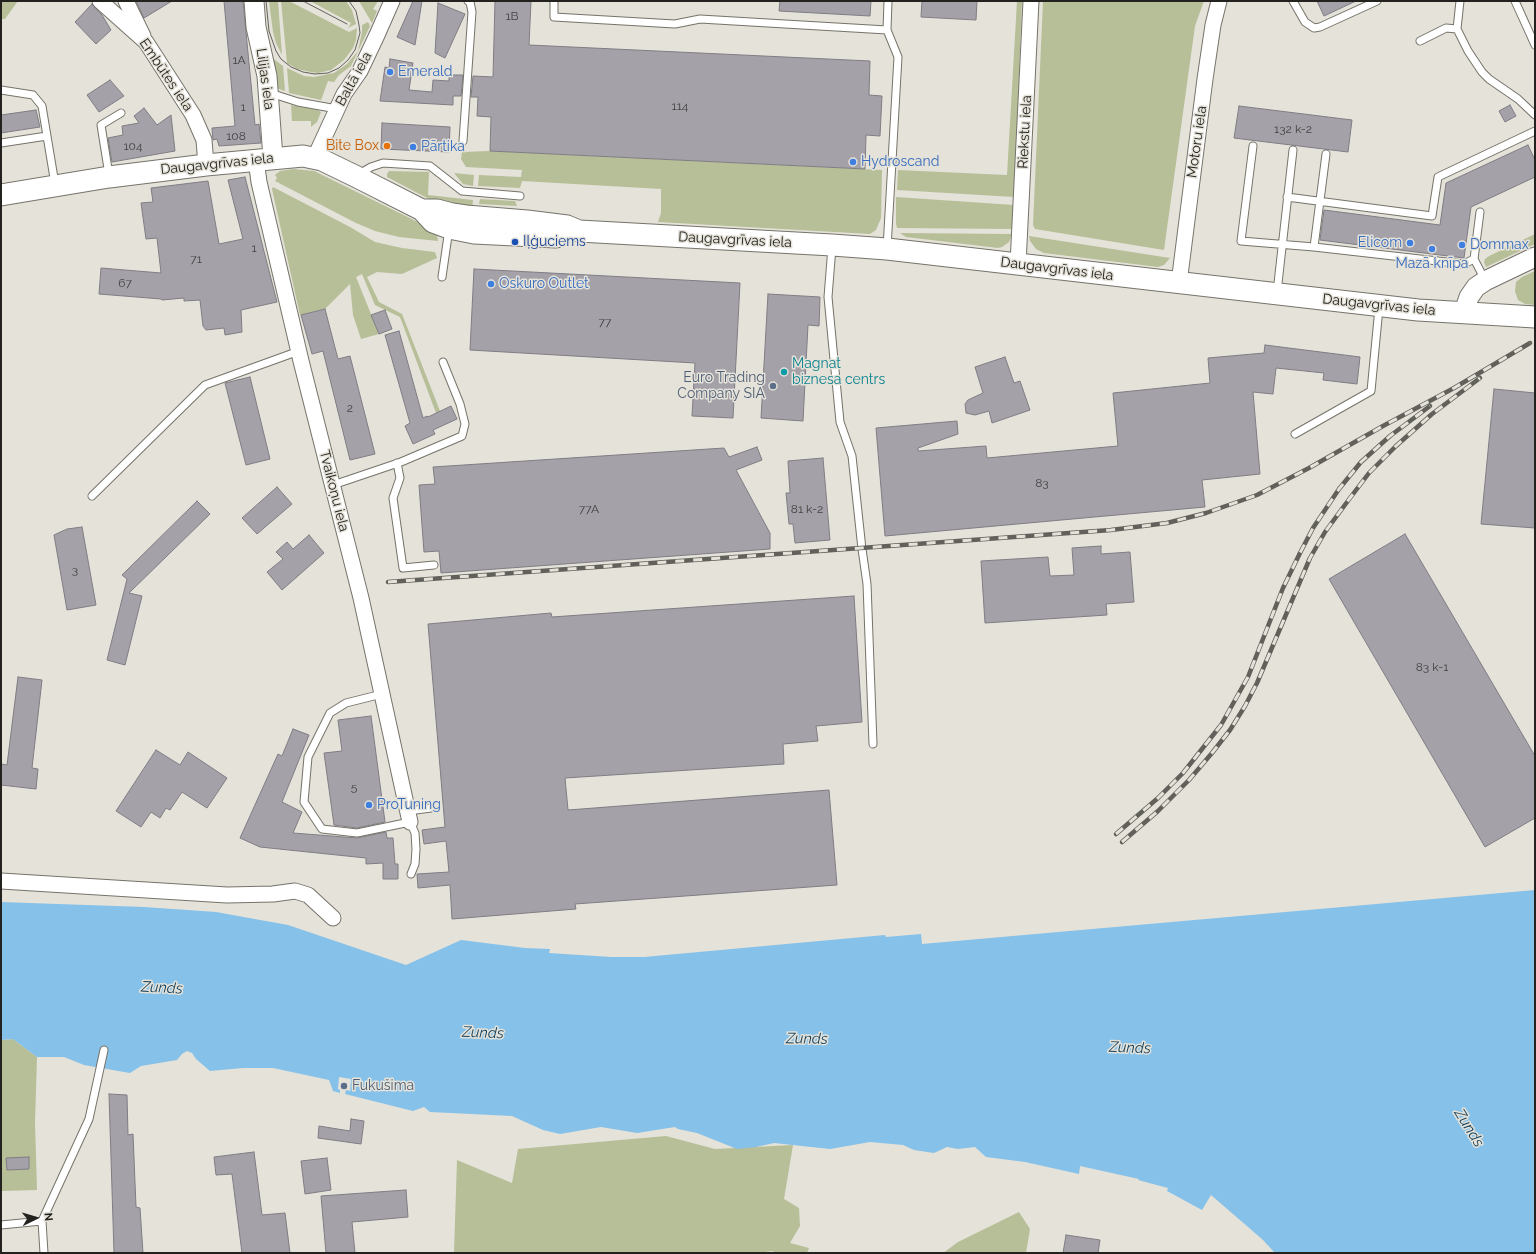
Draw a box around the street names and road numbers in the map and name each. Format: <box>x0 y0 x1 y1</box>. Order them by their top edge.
street label: Embūtes iela <box>136 35 196 115</box>
street label: Lilijas iela <box>252 47 278 111</box>
street label: Baltā iela <box>332 49 376 109</box>
street label: Riekstu iela <box>1015 95 1035 169</box>
street label: Motoru iela <box>1184 105 1210 179</box>
street label: Daugavgrīvas iela <box>160 150 274 178</box>
street label: Daugavgrīvas iela <box>678 229 792 251</box>
street label: Daugavgrīvas iela <box>1000 254 1114 284</box>
street label: Daugavgrīvas iela <box>1322 291 1436 319</box>
street label: Tvaikoņu iela <box>316 448 352 534</box>

